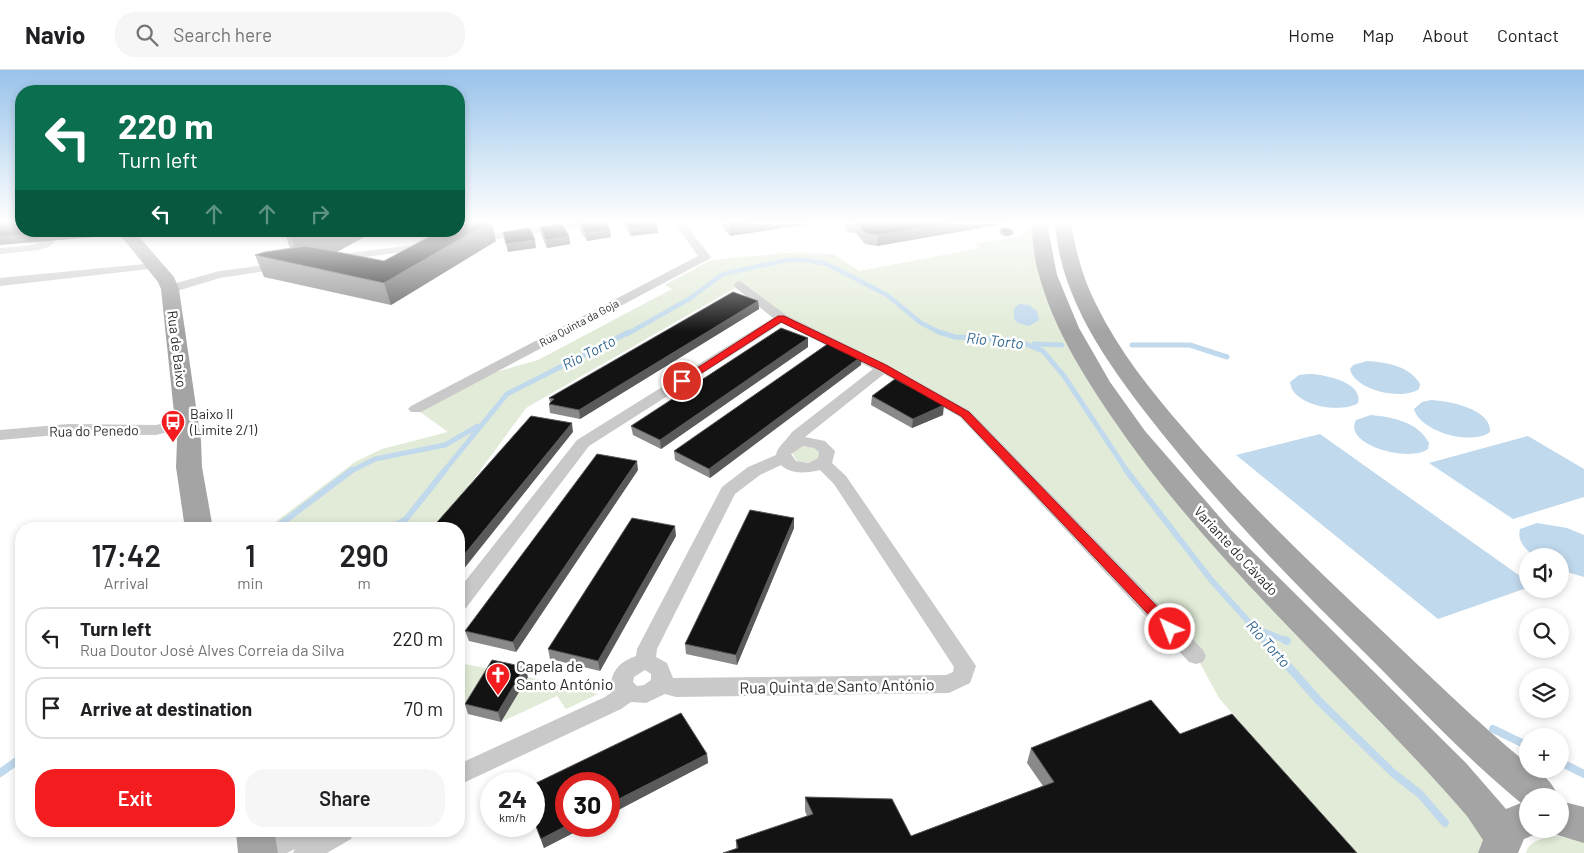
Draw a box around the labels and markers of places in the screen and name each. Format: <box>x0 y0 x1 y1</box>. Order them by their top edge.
pin <box>661 360 703 402</box>
place label: Baixo II (Limite 2/1) <box>189 405 257 438</box>
bus stop icon: Baixo II (Limite 2/1) <box>160 409 186 443</box>
place label: Capela de Santo António <box>516 656 614 693</box>
church icon: Capela de Santo António <box>485 662 511 696</box>

